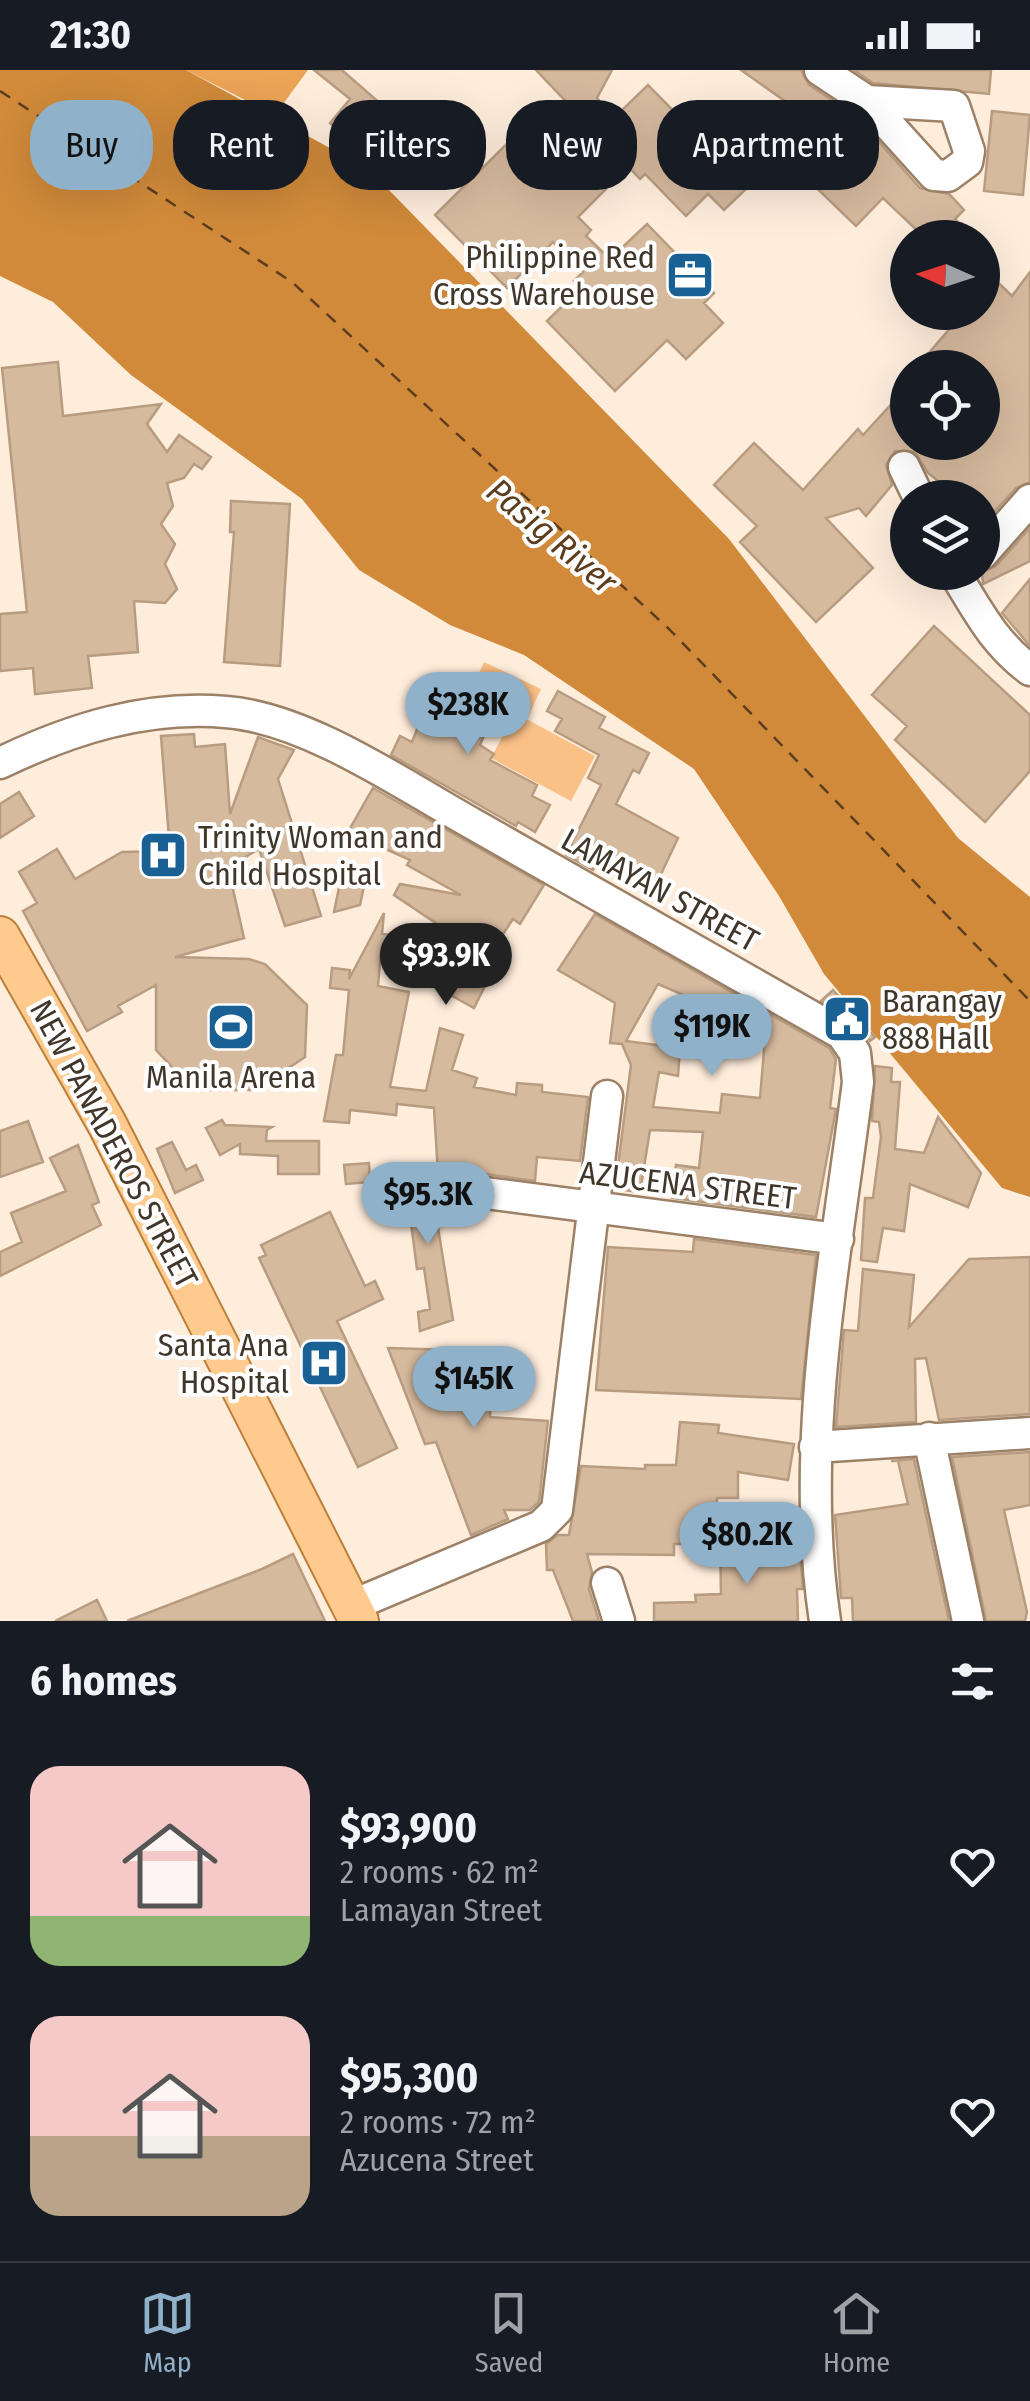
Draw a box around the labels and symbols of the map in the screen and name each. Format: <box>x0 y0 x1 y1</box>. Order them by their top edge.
north arrow <box>890 220 1000 330</box>
place label: Philippine Red Cross Warehouse <box>433 238 655 313</box>
office icon: Philippine Red Cross Warehouse <box>664 249 716 301</box>
water label: Pasig River <box>478 469 627 604</box>
pin: $238K <box>398 672 538 757</box>
place label: Trinity Woman and Child Hospital <box>198 818 443 893</box>
street label: LAMAYAN STREET <box>555 820 765 960</box>
hospital icon: Trinity Woman and Child Hospital <box>137 829 189 881</box>
pin: $93.9K <box>365 923 527 1008</box>
place label: Barangay 888 Hall <box>882 982 1003 1057</box>
public building icon: Barangay 888 Hall <box>821 993 873 1045</box>
street label: NEW PANADEROS STREET <box>22 994 206 1294</box>
pin: $119K <box>642 994 782 1079</box>
sports icon: Manila Arena <box>205 1001 257 1053</box>
place label: Manila Arena <box>146 1058 316 1096</box>
street label: AZUCENA STREET <box>578 1153 799 1217</box>
pin: $95.3K <box>347 1162 509 1247</box>
place label: Santa Ana Hospital <box>158 1326 289 1401</box>
hospital icon: Santa Ana Hospital <box>298 1337 350 1389</box>
pin: $145K <box>404 1346 544 1431</box>
pin: $80.2K <box>666 1502 828 1587</box>

